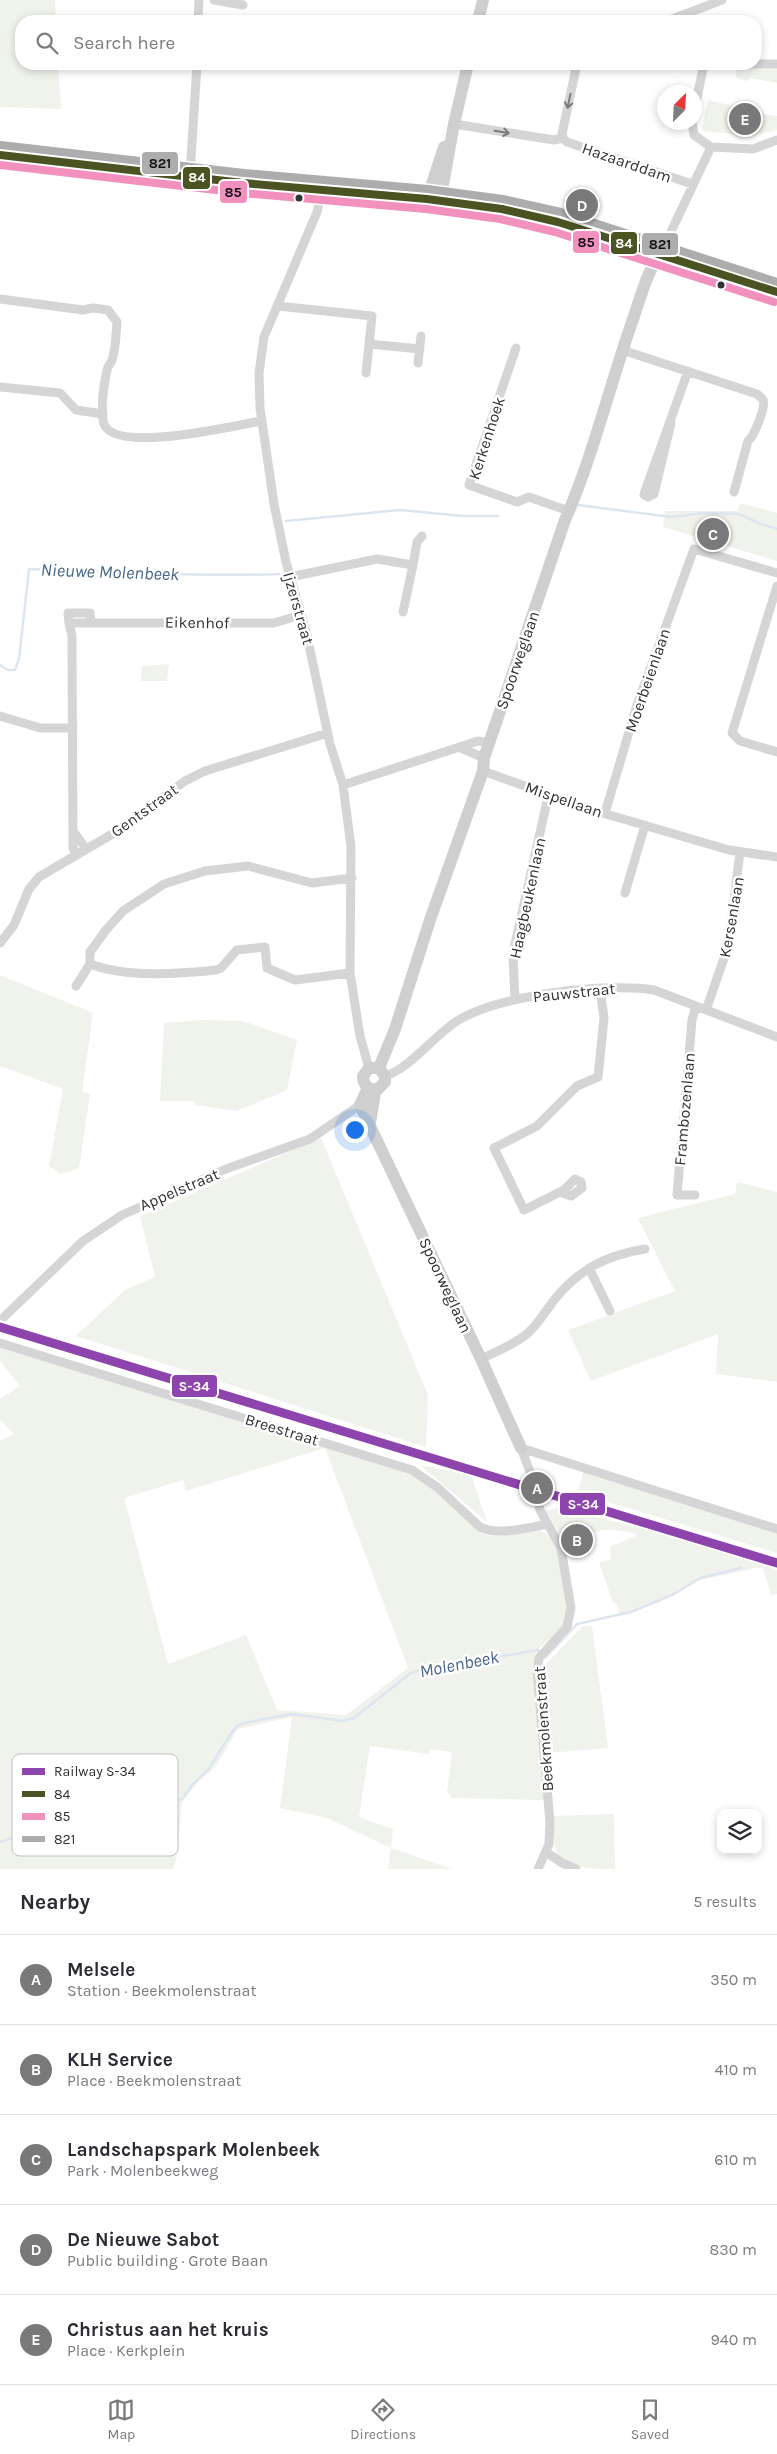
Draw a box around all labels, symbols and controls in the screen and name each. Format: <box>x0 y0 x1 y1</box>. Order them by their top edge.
search box <box>15 15 762 70</box>
icon: search <box>33 29 61 57</box>
text: Search here <box>73 32 175 54</box>
north arrow <box>657 85 702 130</box>
one-way arrow <box>563 93 573 109</box>
pin: E <box>729 100 761 138</box>
one-way arrow <box>493 128 509 138</box>
street label: Hazaarddam <box>580 138 674 187</box>
line badge: 821 <box>141 151 179 175</box>
text: 821 <box>149 155 171 172</box>
line badge: 84 <box>182 166 211 190</box>
text: 84 <box>188 169 206 186</box>
line badge: 85 <box>219 180 248 204</box>
text: 85 <box>224 184 242 201</box>
pin: D <box>566 186 598 224</box>
unlabelled marker <box>294 193 304 203</box>
line badge: 85 <box>572 230 600 254</box>
line badge: 84 <box>610 231 638 255</box>
line badge: 821 <box>641 232 679 256</box>
text: 85 <box>577 234 595 251</box>
text: 84 <box>615 235 633 252</box>
text: 821 <box>649 236 671 253</box>
unlabelled marker <box>716 280 726 290</box>
street label: Kerkenhoek <box>464 394 509 482</box>
pin: C <box>697 515 729 553</box>
water label: Nieuwe Molenbeek <box>40 559 180 585</box>
street label: Ijzerstraat <box>279 570 318 647</box>
street label: Spoorweglaan <box>492 608 543 712</box>
street label: Eikenhof <box>165 612 230 633</box>
street label: Moerbeienlaan <box>621 626 674 734</box>
street label: Mispellaan <box>523 777 605 822</box>
street label: Gentstraat <box>107 780 181 841</box>
street label: Haagbeukenlaan <box>505 836 550 960</box>
street label: Kersenlaan <box>715 875 748 959</box>
street label: Pauwstraat <box>532 979 616 1006</box>
street label: Frambozenlaan <box>670 1052 699 1166</box>
your location <box>342 1117 368 1143</box>
street label: Appelstraat <box>137 1164 222 1215</box>
street label: Spoorweglaan <box>415 1235 476 1336</box>
line badge: S-34 <box>171 1374 218 1398</box>
text: S-34 <box>178 1378 210 1395</box>
street label: Breestraat <box>243 1409 321 1450</box>
pin: A <box>521 1469 553 1507</box>
line badge: S-34 <box>559 1492 606 1516</box>
text: S-34 <box>567 1496 599 1513</box>
pin: B <box>561 1521 593 1559</box>
water label: Molenbeek <box>417 1645 501 1682</box>
street label: Beekmolenstraat <box>530 1666 557 1792</box>
legend <box>12 1754 178 1856</box>
text: Railway S-34 <box>54 1763 136 1780</box>
text: 84 <box>54 1786 71 1803</box>
text: 85 <box>54 1808 71 1825</box>
map controls <box>717 1809 762 1854</box>
button: layers <box>717 1809 762 1854</box>
text: 821 <box>54 1831 75 1848</box>
text: Nearby <box>20 1890 90 1914</box>
text: 5 results <box>693 1892 757 1911</box>
text: Melsele <box>67 1959 135 1981</box>
text: A <box>31 1970 41 1989</box>
text: 350 m <box>710 1970 757 1989</box>
text: Station · Beekmolenstraat <box>67 1981 256 2000</box>
text: KLH Service <box>67 2049 173 2071</box>
text: B <box>31 2060 41 2079</box>
text: 410 m <box>715 2060 757 2079</box>
text: Place · Beekmolenstraat <box>67 2071 241 2090</box>
text: Landschapspark Molenbeek <box>67 2139 320 2161</box>
text: C <box>31 2150 41 2169</box>
text: 610 m <box>714 2150 757 2169</box>
text: Park · Molenbeekweg <box>67 2161 218 2180</box>
text: De Nieuwe Sabot <box>67 2229 219 2251</box>
text: D <box>31 2240 41 2259</box>
text: 830 m <box>709 2240 757 2259</box>
text: Public building · Grote Baan <box>67 2251 268 2270</box>
text: Christus aan het kruis <box>67 2319 269 2341</box>
text: E <box>31 2330 41 2349</box>
text: 940 m <box>711 2330 757 2349</box>
text: Place · Kerkplein <box>67 2341 185 2360</box>
tab: Map <box>107 2396 135 2443</box>
tab: Directions <box>350 2396 416 2443</box>
tab: Saved <box>631 2396 670 2443</box>

